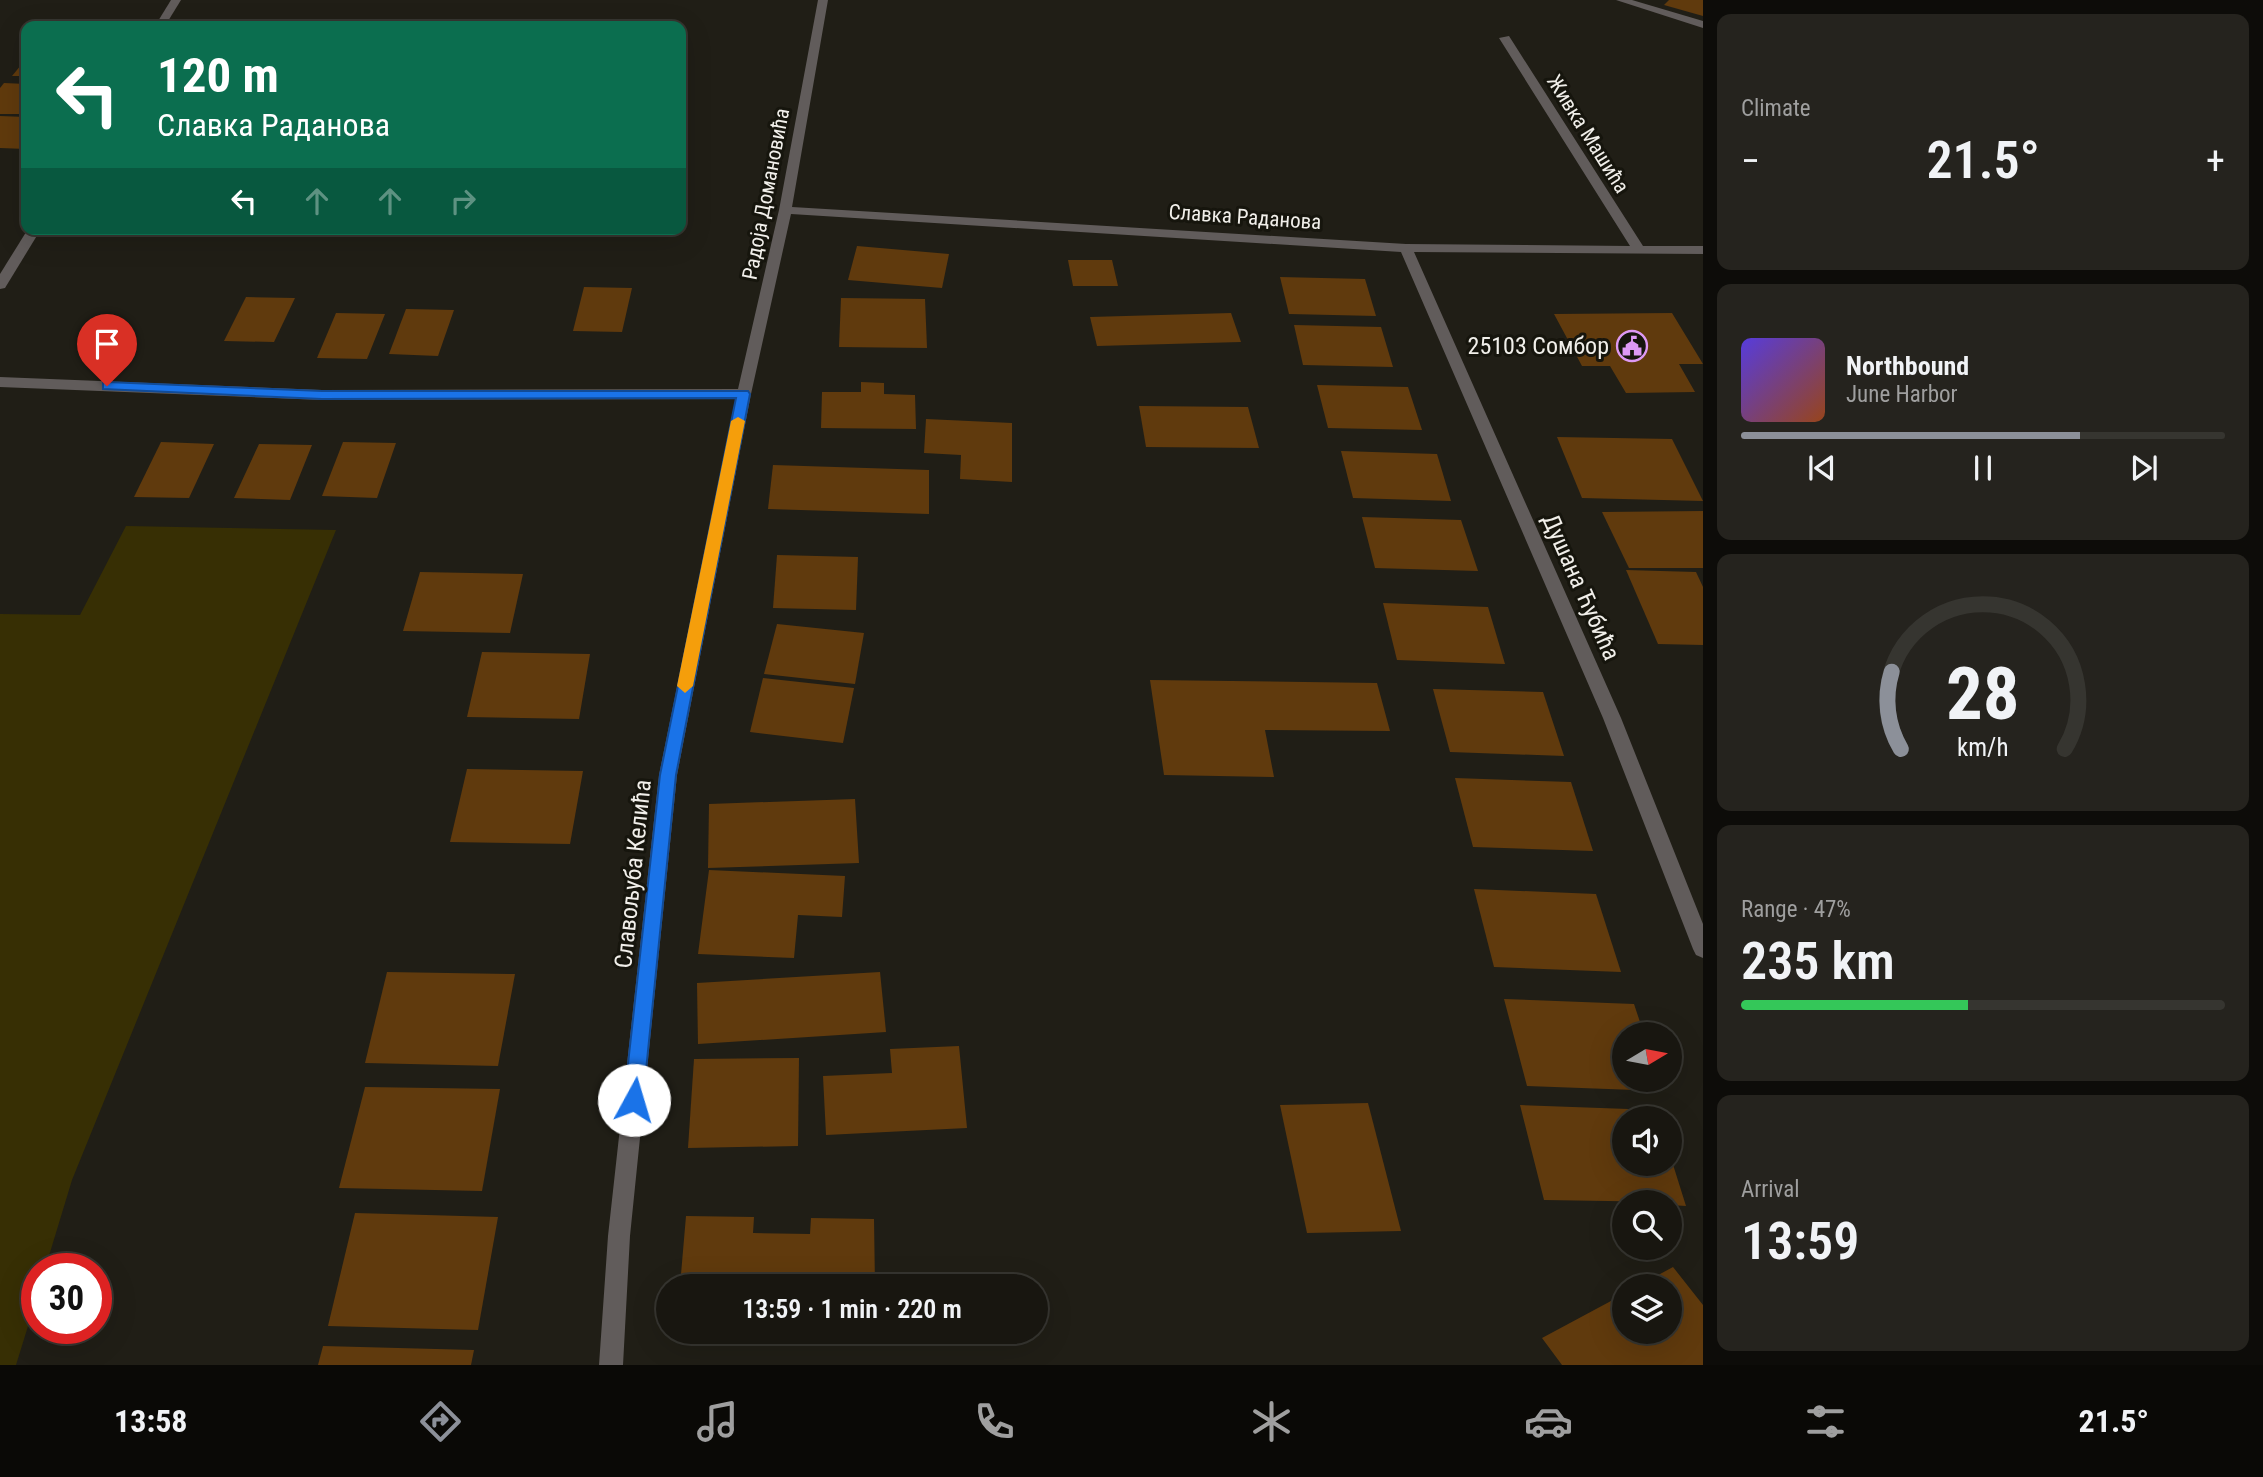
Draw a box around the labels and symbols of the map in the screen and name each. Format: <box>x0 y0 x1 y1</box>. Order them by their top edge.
street label: Живка Машића <box>1542 70 1634 198</box>
street label: Радоја Домановића <box>738 106 794 282</box>
street label: Славка Раданова <box>1168 200 1322 234</box>
pin <box>77 314 137 386</box>
public building icon: 25103 Сомбор <box>1615 329 1649 363</box>
place label: 25103 Сомбор <box>1468 332 1609 360</box>
street label: Душана Ћубића <box>1536 510 1626 664</box>
street label: Славољуба Келића <box>609 778 657 970</box>
north arrow <box>1612 1022 1682 1092</box>
position arrow <box>597 1063 671 1137</box>
speed limit sign: 30 <box>21 1253 112 1344</box>

